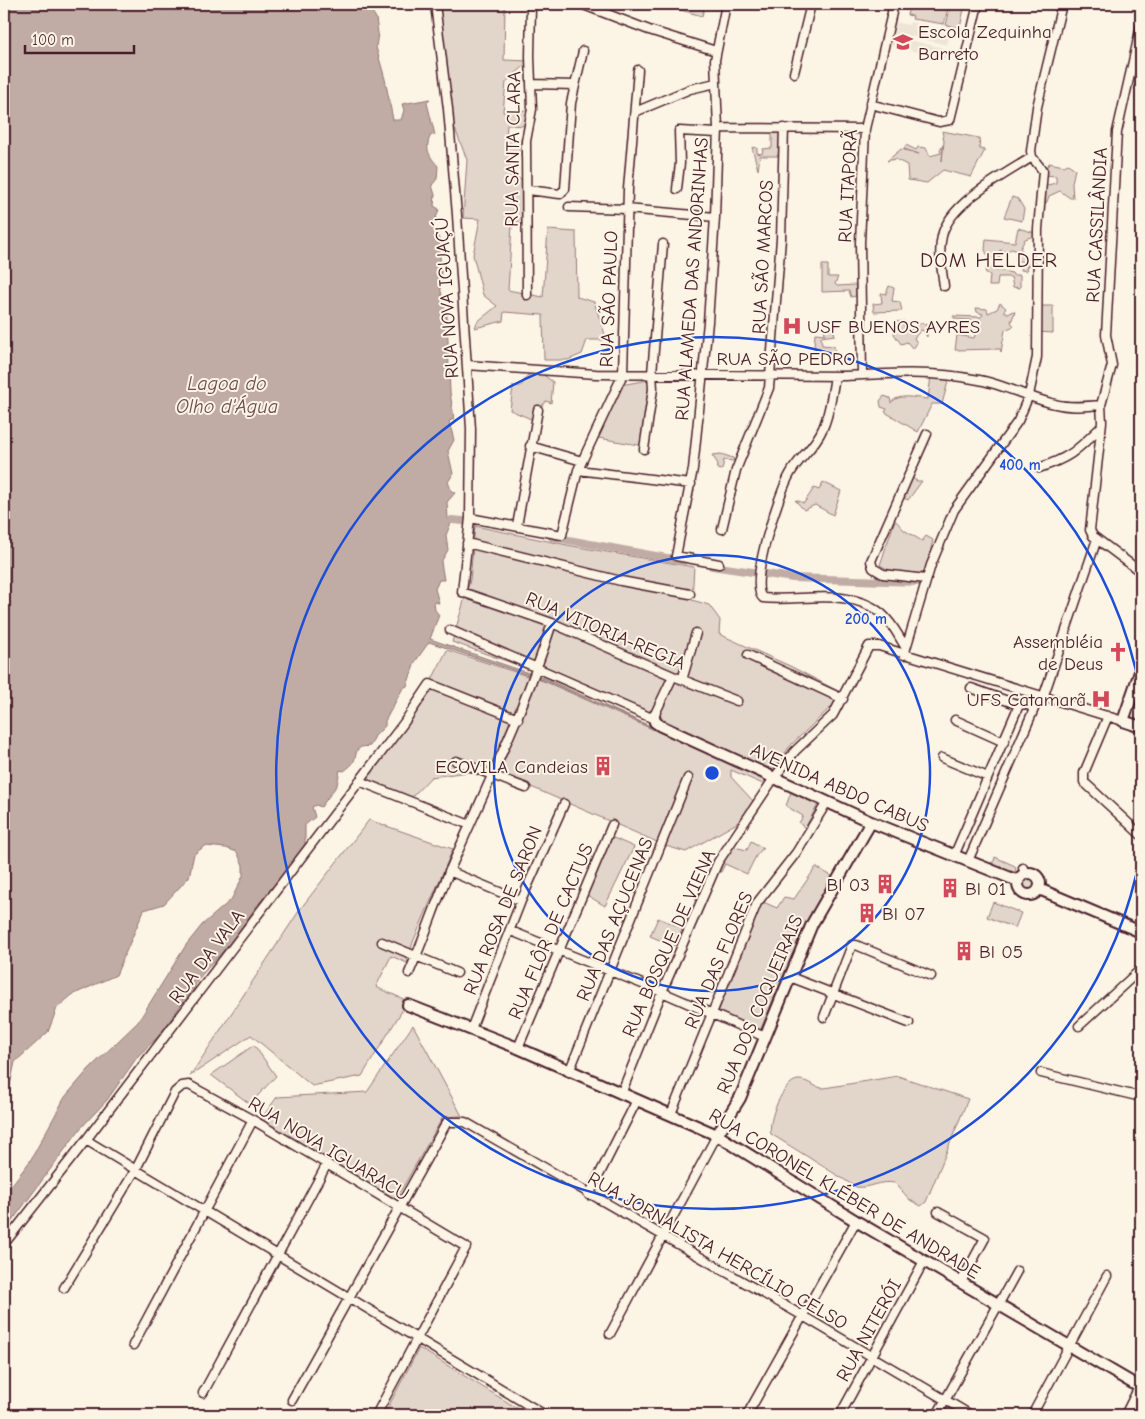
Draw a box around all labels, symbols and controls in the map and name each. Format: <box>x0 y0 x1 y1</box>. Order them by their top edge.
place label: Escola Zequinha Barreto <box>918 21 1052 65</box>
scale bar <box>25 22 134 54</box>
text: 100 m <box>32 31 74 49</box>
school or university icon: Escola Zequinha Barreto <box>892 31 914 53</box>
street label: RUA SANTA CLARA <box>501 71 525 227</box>
street label: RUA ITAPORÃ <box>834 129 862 243</box>
street label: RUA ALAMEDA DAS ANDORINHAS <box>671 137 713 421</box>
street label: RUA CASSILÂNDIA <box>1082 147 1112 303</box>
street label: RUA SÃO MARCOS <box>748 179 778 335</box>
street label: RUA NOVA IGUAÇÚ <box>430 217 464 379</box>
street label: RUA SÃO PAULO <box>596 230 622 368</box>
district label: DOM HELDER <box>920 248 1058 272</box>
hospital icon: USF BUENOS AYRES <box>781 315 803 337</box>
place label: USF BUENOS AYRES <box>807 316 980 338</box>
street label: RUA SÃO PEDRO <box>716 348 856 370</box>
water label: Lagoa do Olho d'Água <box>176 372 278 418</box>
text: 400 m <box>999 456 1041 474</box>
street label: RUA VITORIA-REGIA <box>522 587 689 675</box>
text: 200 m <box>845 610 887 628</box>
place label: Assembléia de Deus <box>1013 631 1103 675</box>
church icon: Assembléia de Deus <box>1107 641 1129 663</box>
hospital icon: UFS Catamarã <box>1090 688 1112 710</box>
place label: UFS Catamarã <box>967 689 1086 711</box>
street label: AVENIDA ABDO CABUS <box>747 739 932 837</box>
building icon: ECOVILA Candeias <box>592 755 614 777</box>
place label: ECOVILA Candeias <box>435 756 588 778</box>
centre of rings <box>703 764 721 782</box>
street label: RUA ROSA DE SARON <box>459 823 547 998</box>
street label: RUA DAS AÇUCENAS <box>572 834 658 1004</box>
street label: RUA FLÔR DE CACTUS <box>504 840 598 1023</box>
street label: RUA BOSQUE DE VIENA <box>618 846 720 1041</box>
building icon: Bl 03 <box>874 873 896 895</box>
place label: Bl 03 <box>827 874 870 896</box>
building icon: Bl 01 <box>939 877 961 899</box>
place label: Bl 01 <box>965 878 1006 900</box>
street label: RUA DAS FLORES <box>680 889 758 1032</box>
building icon: Bl 07 <box>856 902 878 924</box>
place label: Bl 07 <box>882 903 925 925</box>
street label: RUA DA VALA <box>164 905 249 1008</box>
street label: RUA DOS COQUEIRAIS <box>712 912 808 1097</box>
building icon: Bl 05 <box>953 940 975 962</box>
place label: Bl 05 <box>979 941 1023 963</box>
street label: RUA NOVA IGUARACU <box>244 1092 413 1206</box>
street label: RUA CORONEL KLÉBER DE ANDRADE <box>705 1104 984 1284</box>
street label: RUA JORNALISTA HERCÍLIO CELSO <box>584 1167 851 1334</box>
street label: RUA NITERÓI <box>832 1276 906 1385</box>

